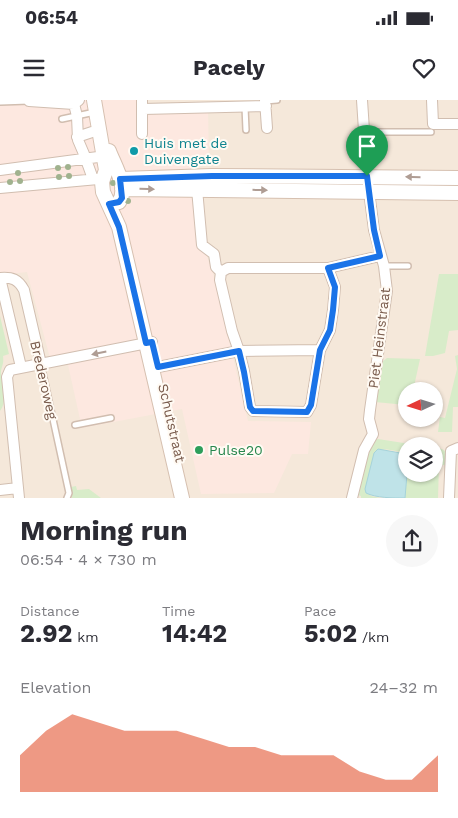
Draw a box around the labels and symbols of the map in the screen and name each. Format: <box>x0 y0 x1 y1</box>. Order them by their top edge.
pin <box>346 125 388 176</box>
place label: Huis met de Duivengate <box>144 135 227 167</box>
marker: Huis met de Duivengate <box>128 145 140 157</box>
one-way arrow <box>404 173 420 181</box>
one-way arrow <box>139 185 155 193</box>
one-way arrow <box>253 187 269 195</box>
street label: Piet Heinstraat <box>365 286 393 389</box>
street label: Brederoweg <box>27 339 61 421</box>
one-way arrow <box>91 349 106 357</box>
street label: Schutstraat <box>155 382 189 464</box>
north arrow <box>398 382 442 428</box>
place label: Pulse20 <box>209 442 263 458</box>
marker: Pulse20 <box>193 444 205 456</box>

